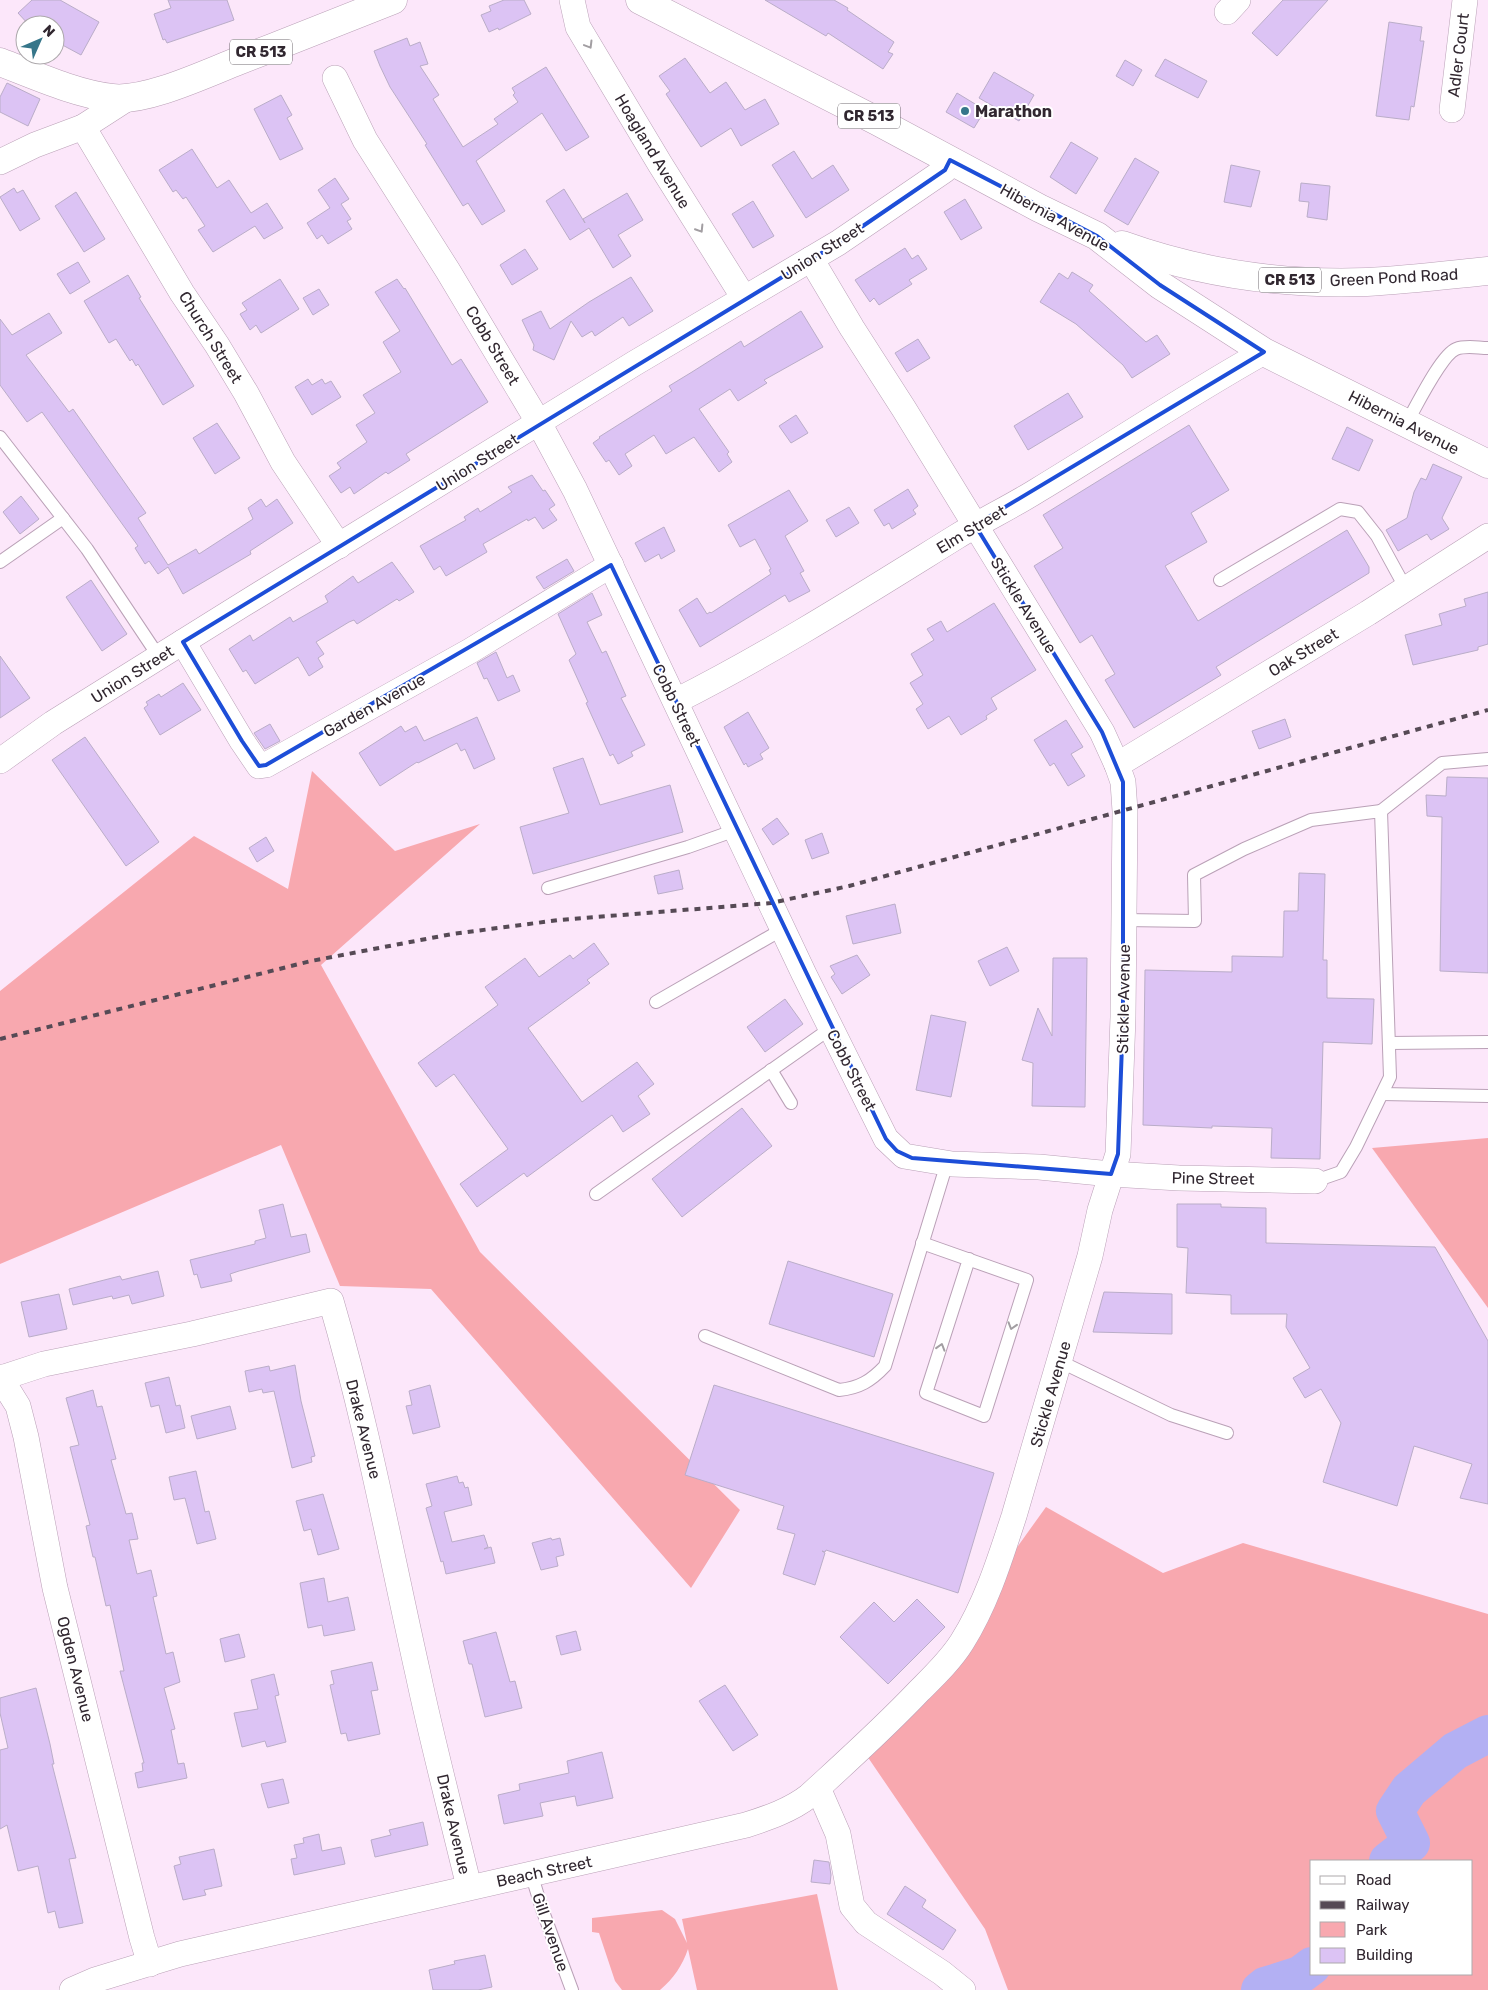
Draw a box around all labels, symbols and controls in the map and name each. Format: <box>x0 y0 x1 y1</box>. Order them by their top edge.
street label: Adler Court <box>1444 12 1473 98</box>
north arrow <box>15 15 65 65</box>
text: N <box>39 22 58 41</box>
road number: CR 513 <box>230 40 292 64</box>
one-way arrow <box>582 40 592 49</box>
street label: Hoagland Avenue <box>611 90 694 212</box>
place label: Marathon <box>975 102 1052 121</box>
road number: CR 513 <box>838 104 900 128</box>
marker: Marathon <box>959 105 971 117</box>
street label: Hibernia Avenue <box>997 180 1113 255</box>
street label: Union Street <box>777 219 867 284</box>
one-way arrow <box>694 223 704 232</box>
street label: Green Pond Road <box>1329 265 1459 290</box>
road number: CR 513 <box>1259 268 1321 292</box>
street label: Church Street <box>175 288 246 387</box>
street label: Cobb Street <box>461 302 524 388</box>
street label: Hibernia Avenue <box>1345 386 1462 459</box>
street label: Union Street <box>432 430 522 495</box>
street label: Elm Street <box>933 501 1010 558</box>
street label: Stickle Avenue <box>986 554 1061 657</box>
street label: Oak Street <box>1265 624 1342 681</box>
street label: Union Street <box>87 642 177 707</box>
street label: Cobb Street <box>648 661 705 749</box>
street label: Garden Avenue <box>320 670 428 741</box>
street label: Stickle Avenue <box>1113 944 1134 1054</box>
street label: Cobb Street <box>823 1026 880 1114</box>
street label: Pine Street <box>1171 1168 1255 1189</box>
one-way arrow <box>1008 1321 1018 1330</box>
street label: Stickle Avenue <box>1026 1339 1075 1449</box>
one-way arrow <box>935 1343 945 1352</box>
street label: Drake Avenue <box>342 1377 385 1481</box>
street label: Ogden Avenue <box>53 1614 98 1724</box>
street label: Drake Avenue <box>433 1772 474 1876</box>
street label: Beach Street <box>495 1852 594 1891</box>
legend <box>1310 1860 1473 1975</box>
text: Road <box>1356 1871 1392 1889</box>
street label: Gill Avenue <box>528 1890 573 1974</box>
text: Railway <box>1356 1896 1410 1914</box>
text: Park <box>1356 1921 1387 1939</box>
text: Building <box>1356 1946 1413 1964</box>

